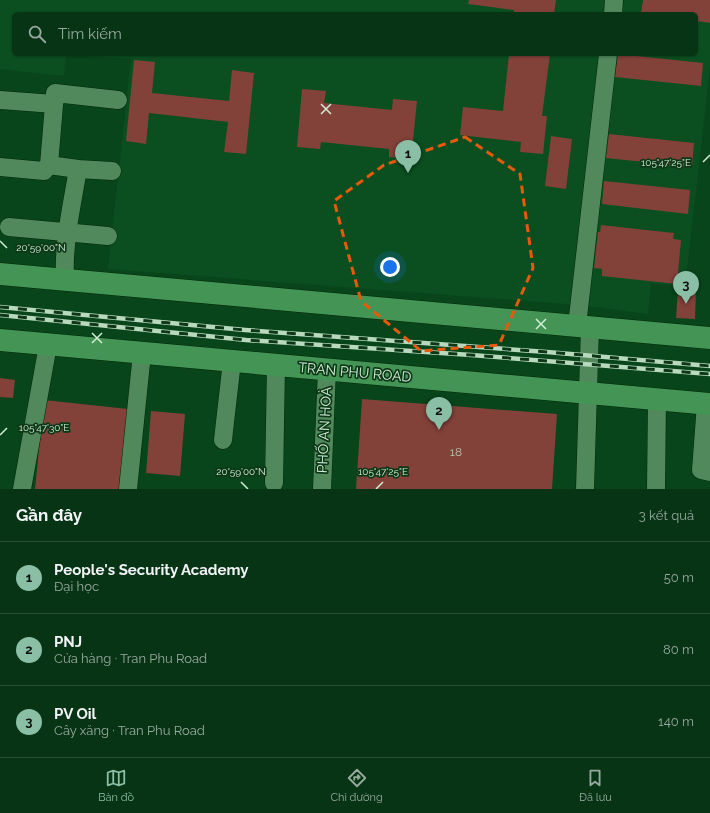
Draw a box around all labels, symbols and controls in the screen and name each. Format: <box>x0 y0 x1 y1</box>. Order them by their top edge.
search box <box>12 12 698 56</box>
icon: search <box>26 23 48 45</box>
text: Tìm kiếm <box>58 25 122 43</box>
pin: 1 <box>395 140 421 173</box>
text: 105°47'25"E <box>641 157 691 168</box>
text: 20°59'00"N <box>16 242 66 253</box>
your location <box>380 257 400 277</box>
pin: 3 <box>673 271 699 304</box>
street label: TRAN PHU ROAD <box>298 359 412 385</box>
street label: PHỐ AN HOÀ <box>312 386 334 474</box>
pin: 2 <box>426 397 452 430</box>
text: 105°47'30"E <box>19 422 69 433</box>
house number: 18 <box>450 445 462 459</box>
text: 20°59'00"N <box>216 466 266 477</box>
text: 105°47'25"E <box>358 466 408 477</box>
text: Gần đây <box>16 505 82 525</box>
text: 3 kết quả <box>639 508 694 523</box>
text: People's Security Academy <box>54 561 249 579</box>
text: 1 <box>26 570 32 585</box>
text: 50 m <box>664 570 694 585</box>
text: Đại học <box>54 579 99 594</box>
text: PNJ <box>54 633 82 651</box>
text: 2 <box>25 642 33 657</box>
text: 80 m <box>663 642 694 657</box>
text: Cửa hàng · Tran Phu Road <box>54 651 207 666</box>
text: PV Oil <box>54 705 96 723</box>
text: 3 <box>25 714 33 729</box>
text: 140 m <box>658 714 694 729</box>
text: Cây xăng · Tran Phu Road <box>54 723 205 738</box>
tab: Bản đồ <box>98 767 134 804</box>
tab: Chỉ đường <box>330 767 383 804</box>
tab: Đã lưu <box>579 767 612 804</box>

